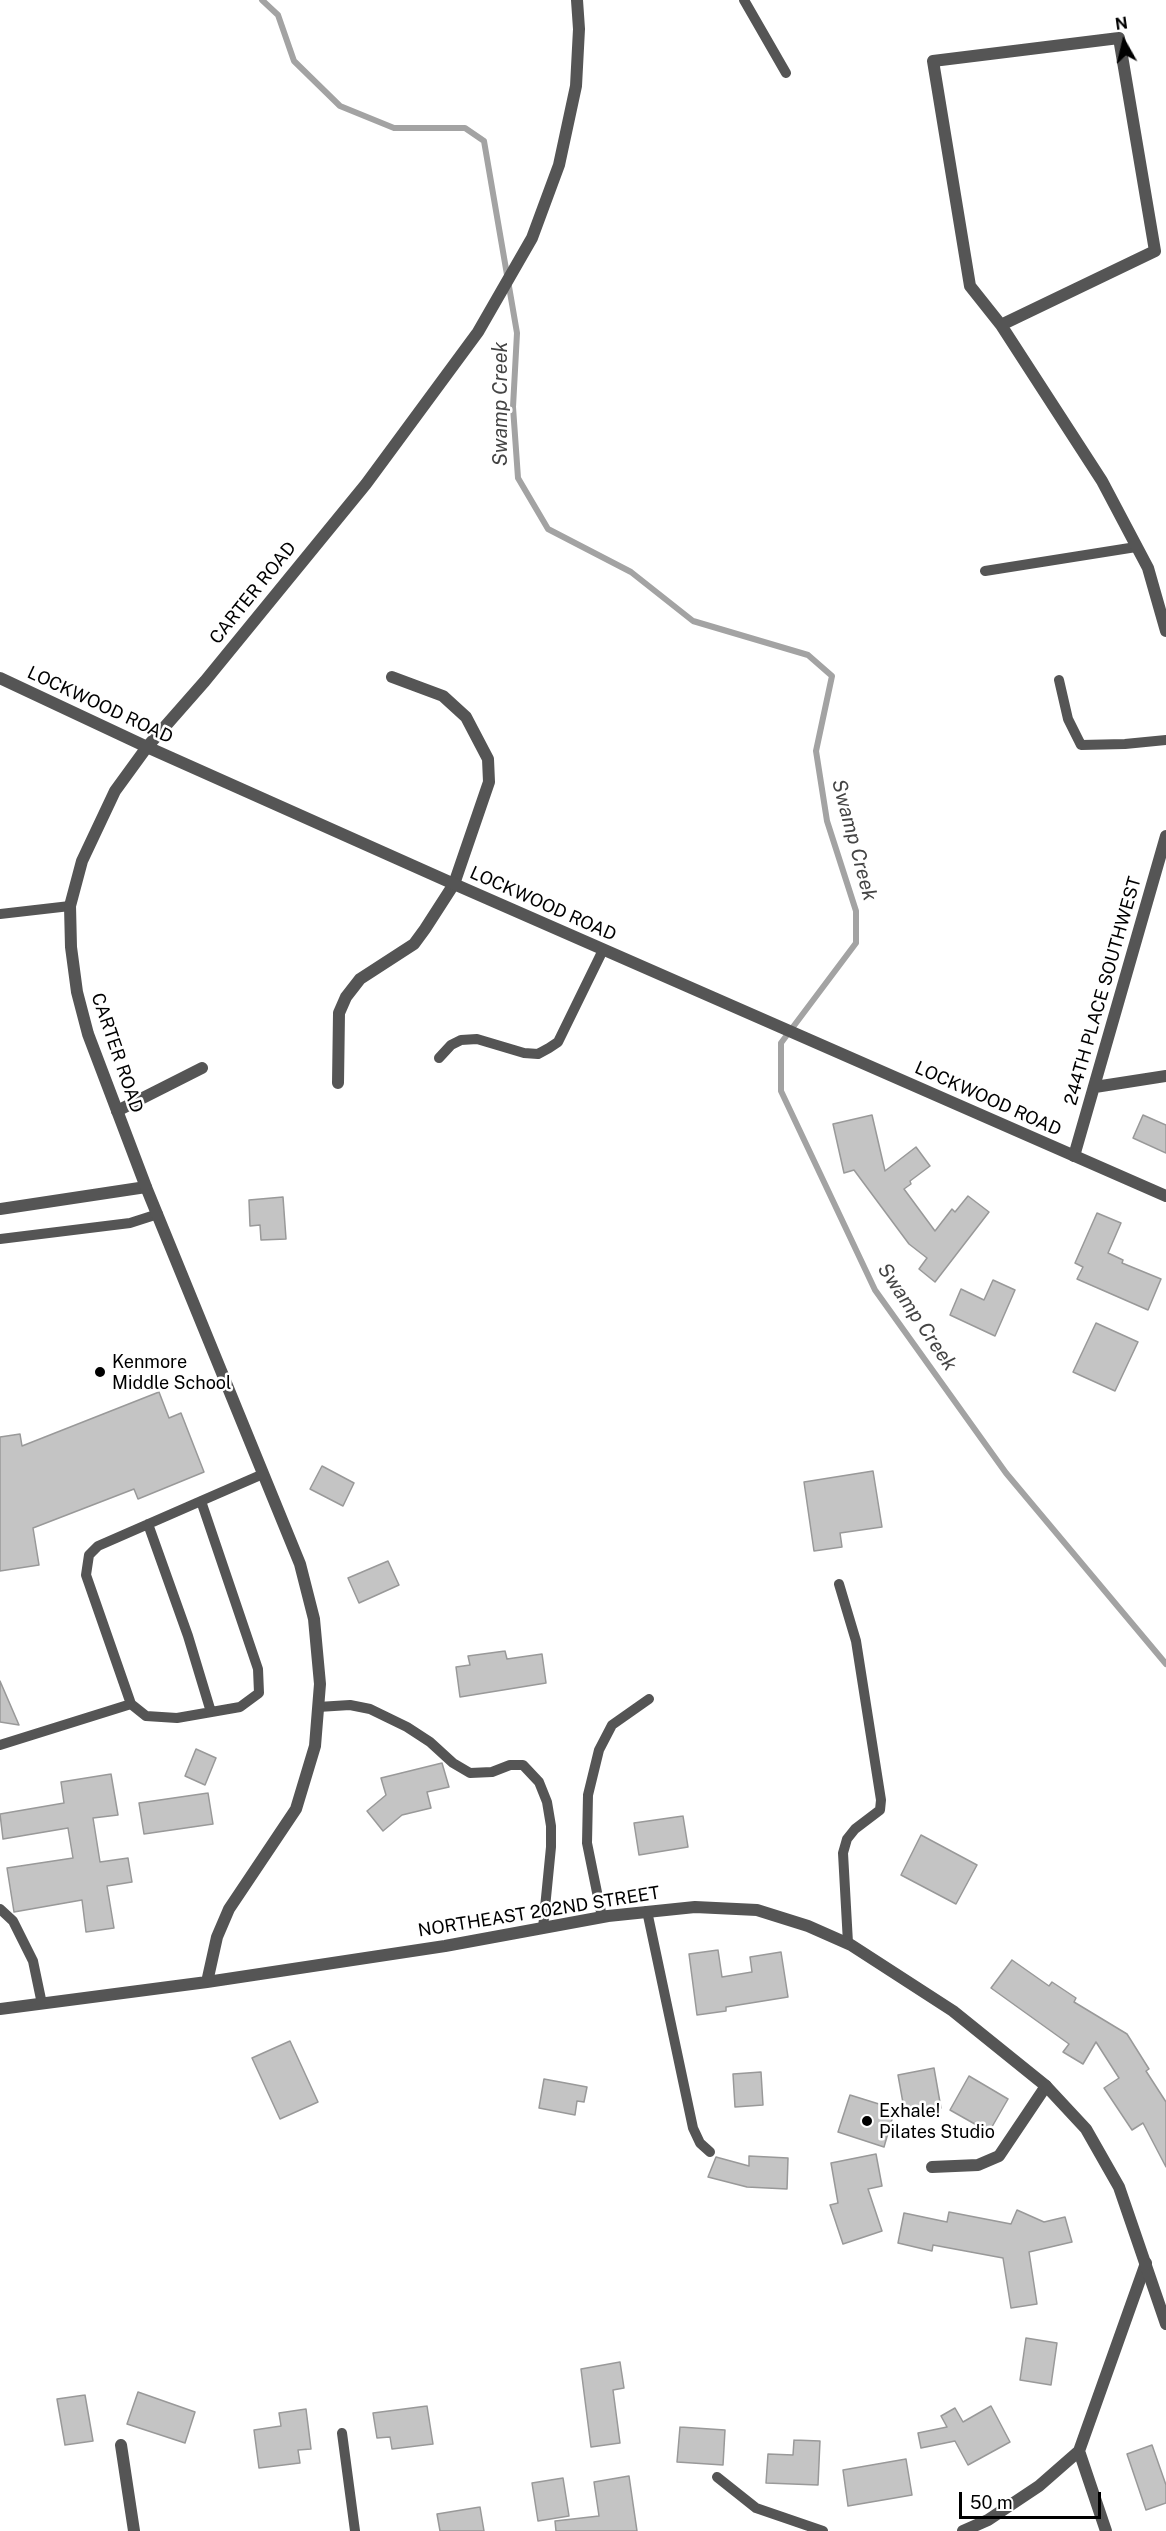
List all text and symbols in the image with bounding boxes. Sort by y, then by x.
north arrow [1094,12,1154,72]
text: N [1114,13,1129,34]
water label: Swamp Creek [489,342,513,466]
street label: CARTER ROAD [205,538,301,648]
street label: LOCKWOOD ROAD [24,662,176,748]
water label: Swamp Creek [826,777,882,903]
street label: LOCKWOOD ROAD [466,862,620,946]
street label: 244TH PLACE SOUTHWEST [1060,874,1146,1108]
street label: CARTER ROAD [86,990,148,1116]
street label: LOCKWOOD ROAD [911,1057,1065,1141]
water label: Swamp Creek [872,1259,962,1375]
place label: Kenmore Middle School [112,1351,231,1394]
marker: Kenmore Middle School [93,1365,107,1379]
street label: NORTHEAST 202ND STREET [417,1882,661,1942]
place label: Exhale! Pilates Studio [879,2100,995,2142]
marker: Exhale! Pilates Studio [860,2114,874,2128]
scale bar [962,2480,1104,2518]
text: 50 m [970,2492,1013,2513]

